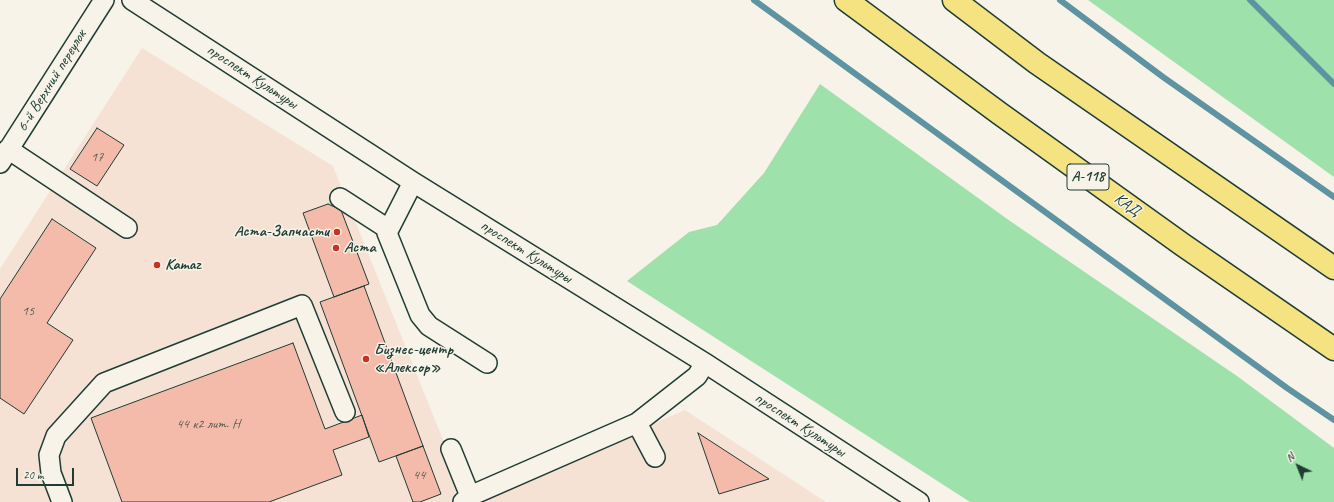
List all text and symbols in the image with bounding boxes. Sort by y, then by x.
street label: 6-й Верхний переулок [13,27,91,135]
street label: проспект Культуры [203,40,301,114]
house number: 17 [91,149,103,165]
road number: А-118 [1067,164,1109,190]
street label: КАД [1110,189,1144,221]
street label: проспект Культуры [477,216,575,288]
place label: Аста-Запчасти [234,222,329,242]
marker: Аста-Запчасти [332,227,342,237]
place label: Аста [344,238,376,258]
marker: Аста [331,243,341,253]
place label: Kamaz [165,255,200,275]
marker: Kamaz [152,260,162,270]
house number: 15 [22,303,34,319]
place label: Бизнес-центр «Алексор» [374,340,453,378]
marker: Бизнес-центр «Алексор» [361,354,371,364]
street label: проспект Культуры [751,388,849,462]
house number: 44 к2 лит. Н [176,416,240,432]
north arrow [1278,446,1318,486]
text: N [1283,450,1297,465]
scale bar [18,460,76,486]
text: 20 m [23,467,43,483]
house number: 44 [413,467,425,483]

